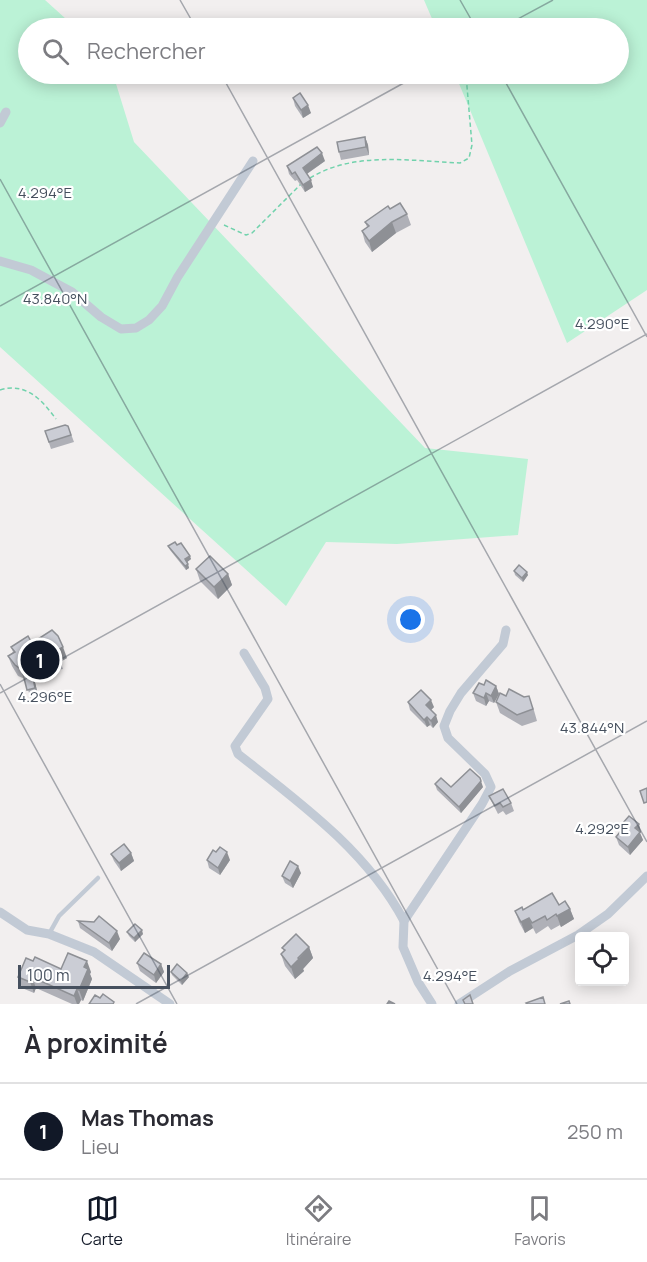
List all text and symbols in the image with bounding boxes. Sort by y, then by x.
search box [18,18,629,84]
icon: search [39,35,72,68]
text: Rechercher [87,36,206,66]
text: 4.294°E [18,182,72,203]
text: 43.840°N [23,288,87,309]
text: 4.290°E [575,313,629,334]
your location [396,605,425,634]
pin: 1 [20,638,60,682]
text: 4.296°E [18,686,72,707]
text: 43.844°N [560,717,624,738]
text: 4.292°E [575,818,629,839]
map controls [575,932,629,986]
button: locate [575,932,629,986]
scale bar [18,962,170,990]
text: 100 m [27,964,70,986]
text: 4.294°E [423,965,477,986]
text: À proximité [24,1025,168,1061]
text: Mas Thomas [81,1103,214,1133]
text: 1 [39,1118,48,1145]
text: 250 m [567,1118,623,1145]
text: Lieu [81,1133,119,1160]
tab: Carte [81,1192,123,1250]
tab: Itinéraire [286,1192,351,1250]
tab: Favoris [514,1192,566,1250]

